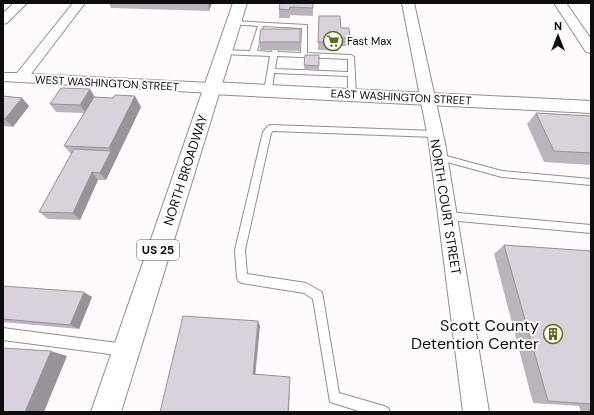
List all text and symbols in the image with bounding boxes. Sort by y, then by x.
north arrow [538,16,578,56]
text: N [554,19,562,33]
supermarket icon: Fast Max [322,30,344,52]
place label: Fast Max [347,34,392,48]
street label: WEST WASHINGTON STREET [35,72,179,94]
street label: EAST WASHINGTON STREET [330,86,472,108]
street label: NORTH BROADWAY [160,112,212,228]
street label: NORTH COURT STREET [426,138,465,276]
road number: US 25 [137,240,179,260]
place label: Scott County Detention Center [411,315,539,354]
building icon: Scott County Detention Center [542,323,564,345]

